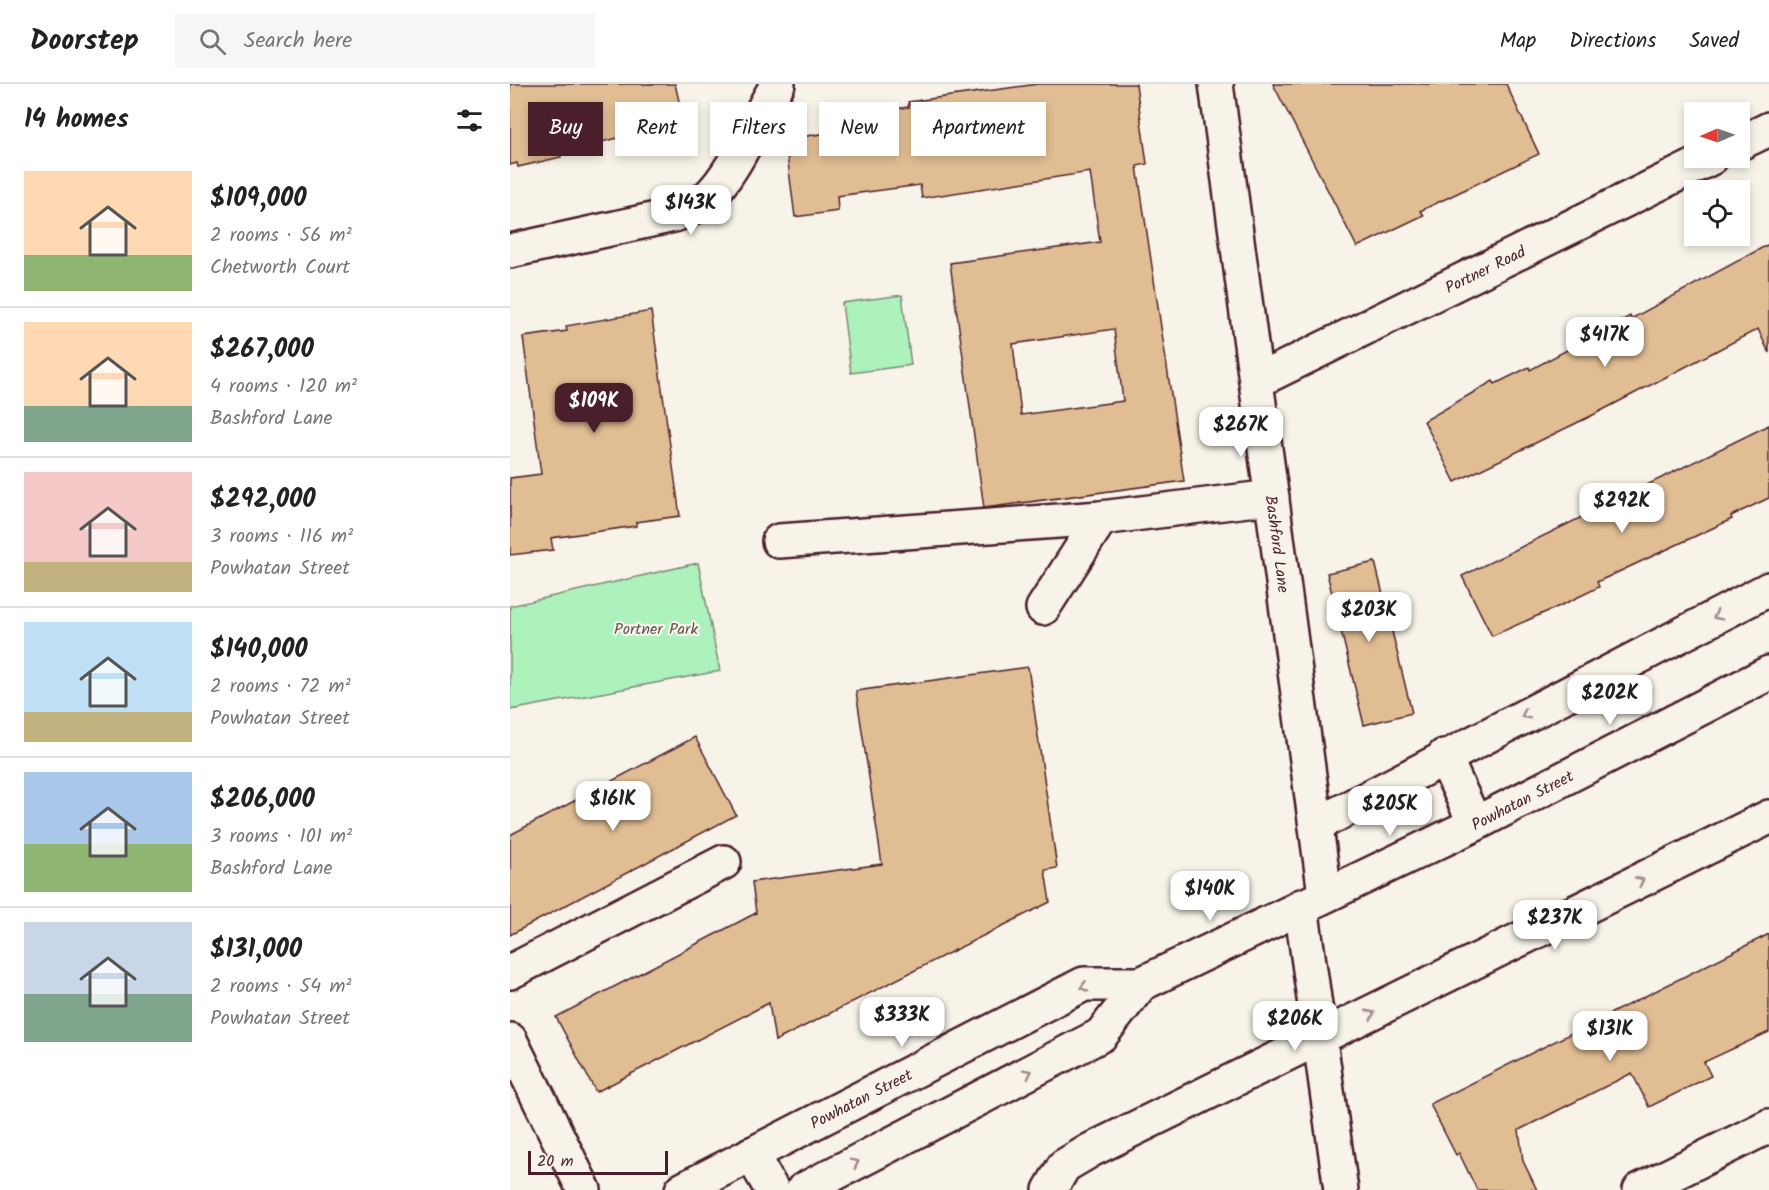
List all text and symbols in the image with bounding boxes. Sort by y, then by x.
search box [175,14,595,68]
text: Doorstep [30,19,139,64]
text: Search here [244,24,352,59]
icon: search [196,25,229,58]
text: Map [1500,25,1536,58]
text: Directions [1569,25,1656,58]
text: Saved [1689,25,1739,58]
text: 14 homes [24,99,129,141]
chip: Buy [528,102,603,156]
chip: Rent [615,102,698,156]
chip: Filters [710,102,807,156]
chip: New [819,102,899,156]
chip: Apartment [911,102,1046,156]
north arrow [1684,102,1750,168]
map controls [1684,102,1750,246]
icon: filters [453,104,486,137]
text: $109,000 [210,178,307,220]
button: locate [1684,180,1750,246]
pin: $143K [649,185,733,236]
text: $143K [665,188,717,220]
icon: home [72,195,144,267]
text: 2 rooms · 56 m² [210,220,352,252]
street label: Portner Road [1441,240,1531,301]
text: Chetworth Court [210,252,350,284]
pin: $417K [1563,317,1647,368]
text: $417K [1580,320,1630,352]
text: $267,000 [210,329,314,371]
icon: home [72,346,144,418]
text: 4 rooms · 120 m² [210,371,357,403]
pin: $109K [552,383,636,434]
text: $109K [569,386,619,418]
text: Bashford Lane [210,403,333,435]
pin: $267K [1199,407,1283,458]
text: $267K [1213,410,1269,442]
text: $292,000 [210,479,316,521]
pin: $292K [1580,483,1664,534]
text: $292K [1593,486,1651,518]
street label: Bashford Lane [1257,494,1295,594]
icon: home [72,496,144,568]
text: 3 rooms · 116 m² [210,521,353,553]
text: Powhatan Street [210,553,350,585]
pin: $203K [1327,592,1411,643]
text: $203K [1341,595,1397,627]
one-way arrow [1713,609,1723,620]
park label: Portner Park [614,617,698,642]
text: $140,000 [210,629,308,671]
icon: home [72,646,144,718]
text: 2 rooms · 72 m² [210,671,351,703]
pin: $202K [1568,675,1652,726]
text: $202K [1581,678,1639,710]
text: Powhatan Street [210,703,350,735]
one-way arrow [1520,707,1531,719]
street label: Powhatan Street [1467,764,1579,838]
text: $206,000 [210,779,315,821]
pin: $161K [571,781,655,832]
text: $161K [590,784,636,816]
pin: $205K [1348,786,1432,837]
text: $205K [1362,789,1418,821]
icon: home [72,796,144,868]
text: 3 rooms · 101 m² [210,821,352,853]
text: Bashford Lane [210,853,333,885]
pin: $140K [1168,871,1252,922]
text: $140K [1184,874,1236,906]
one-way arrow [1634,876,1645,888]
pin: $237K [1513,900,1597,951]
text: $237K [1527,903,1583,935]
text: $131,000 [210,929,302,971]
icon: home [72,946,144,1018]
text: 2 rooms · 54 m² [210,971,351,1003]
one-way arrow [1079,979,1089,992]
pin: $333K [860,997,944,1048]
text: $333K [874,1000,930,1032]
pin: $206K [1253,1001,1337,1052]
text: Powhatan Street [210,1003,350,1035]
text: $206K [1267,1004,1323,1036]
one-way arrow [1365,1010,1376,1021]
pin: $131K [1568,1011,1652,1062]
text: $131K [1587,1014,1633,1046]
street label: Powhatan Street [806,1063,918,1136]
one-way arrow [1021,1069,1032,1080]
scale bar [528,1148,668,1176]
text: 20 m [537,1149,573,1174]
one-way arrow [848,1159,859,1170]

